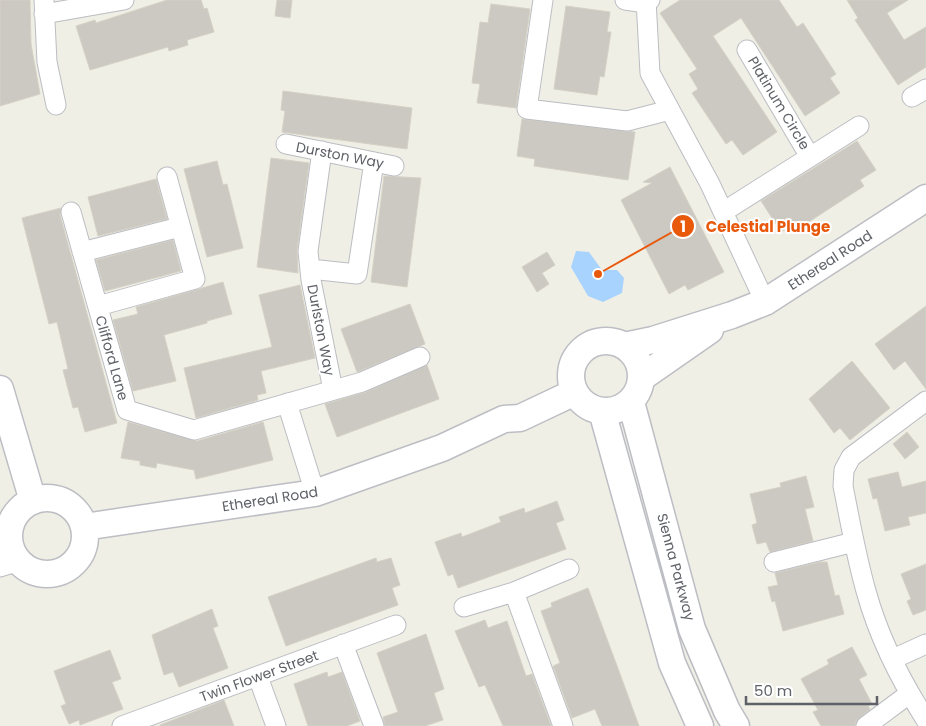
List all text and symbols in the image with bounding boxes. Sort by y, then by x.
street label: Platinum Circle [743,53,815,154]
street label: Durston Way [294,137,386,173]
callout: Celestial Plunge [670,211,840,241]
text: 1 [680,216,686,237]
text: Celestial Plunge [706,216,830,237]
street label: Ethereal Road [784,225,876,295]
street label: Durlston Way [302,283,340,377]
street label: Clifford Lane [90,313,134,403]
street label: Ethereal Road [221,482,319,516]
street label: Sienna Parkway [652,511,700,623]
street label: Twin Flower Street [197,645,321,707]
scale bar [746,674,877,706]
text: 50 m [754,680,792,701]

